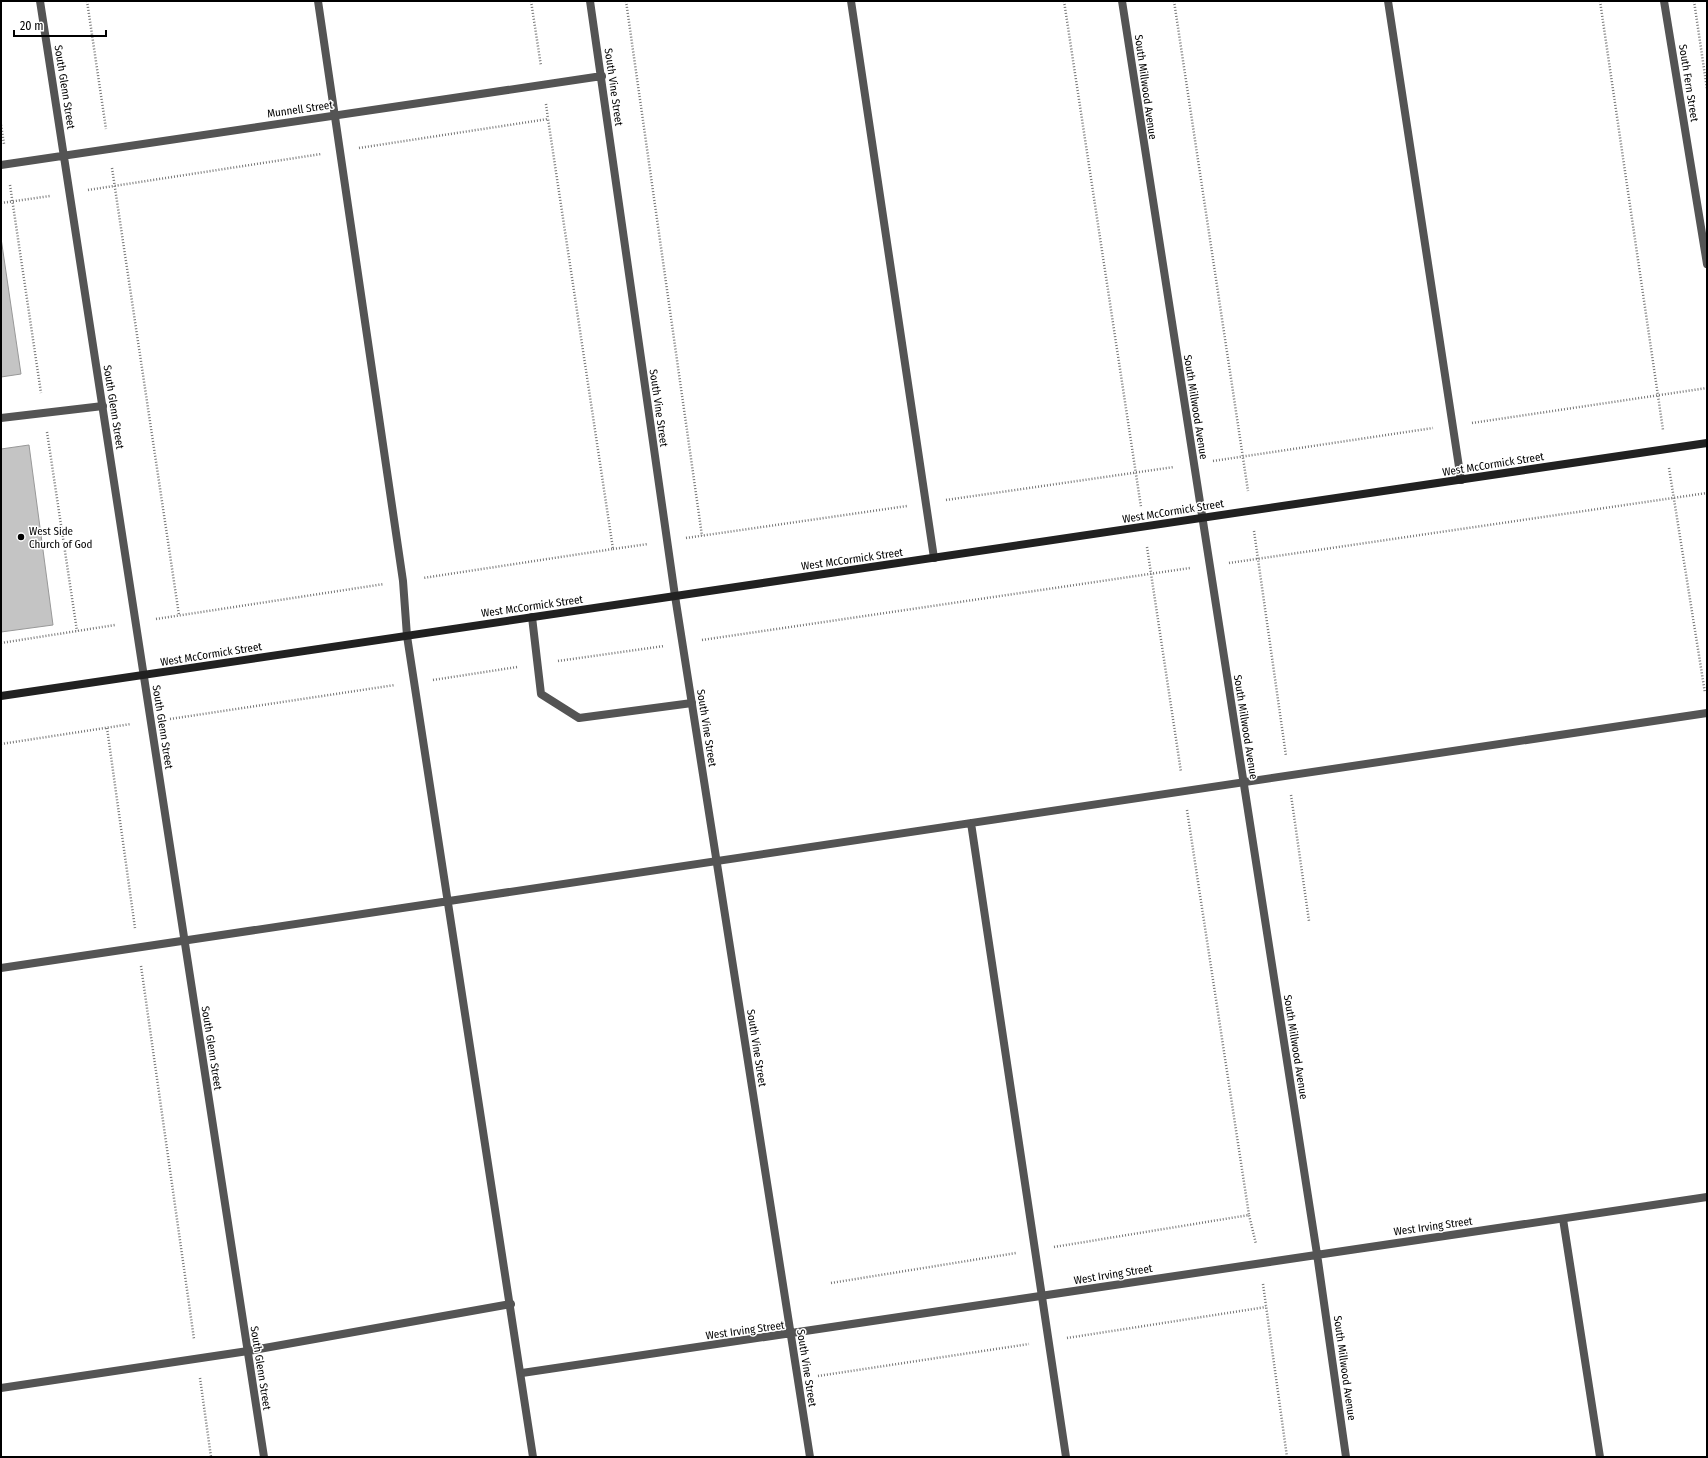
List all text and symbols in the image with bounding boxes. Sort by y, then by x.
scale bar [14,12,106,38]
text: 20 m [20,19,44,33]
street label: South Millwood Avenue [1132,34,1159,140]
street label: South Fern Street [1676,43,1701,123]
street label: South Glenn Street [51,44,78,130]
street label: South Vine Street [602,47,625,127]
street label: Munnell Street [266,98,334,121]
street label: South Millwood Avenue [1181,354,1210,460]
street label: South Glenn Street [100,364,127,450]
street label: South Vine Street [647,368,670,448]
street label: West McCormick Street [1441,450,1545,479]
street label: West McCormick Street [1121,497,1225,526]
place label: West Side Church of God [29,525,92,551]
marker: West Side Church of God [16,532,26,542]
street label: West McCormick Street [800,546,904,573]
street label: West McCormick Street [480,593,584,620]
street label: West McCormick Street [159,640,263,669]
street label: South Millwood Avenue [1231,674,1260,780]
street label: South Glenn Street [149,684,176,770]
street label: South Vine Street [694,688,719,768]
street label: South Millwood Avenue [1281,994,1310,1100]
street label: South Glenn Street [198,1005,225,1091]
street label: South Vine Street [744,1008,769,1088]
street label: West Irving Street [1393,1214,1474,1238]
street label: West Irving Street [1073,1262,1154,1287]
street label: South Millwood Avenue [1331,1315,1358,1421]
street label: West Irving Street [705,1318,786,1342]
street label: South Glenn Street [247,1325,274,1411]
street label: South Vine Street [794,1328,819,1408]

